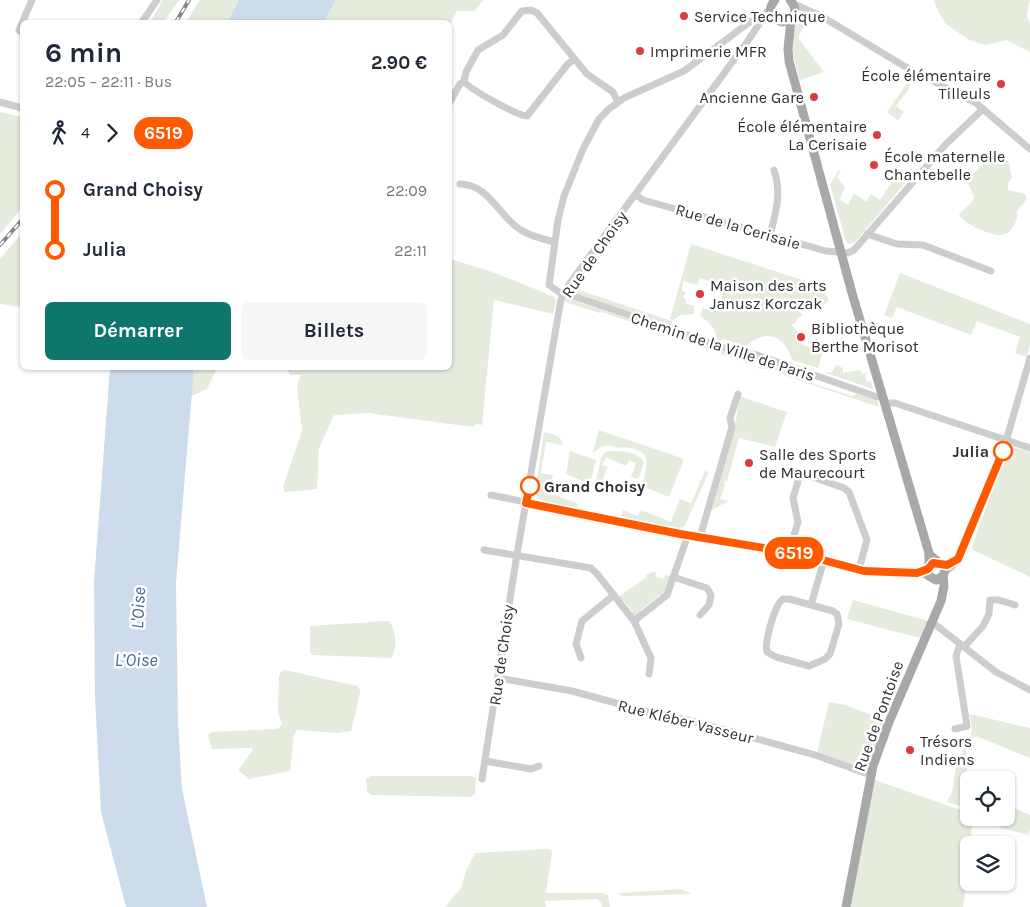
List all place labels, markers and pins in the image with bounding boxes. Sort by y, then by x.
place label: Service Technique [694,7,825,26]
marker: Service Technique [678,10,690,22]
place label: Imprimerie MFR [650,42,767,61]
marker: Imprimerie MFR [634,45,646,57]
place label: École élémentaire Tilleuls [861,66,991,103]
marker: École élémentaire Tilleuls [995,78,1007,90]
place label: Ancienne Gare [699,88,804,107]
marker: Ancienne Gare [808,91,820,103]
place label: École élémentaire La Cerisaie [737,117,867,154]
marker: École élémentaire La Cerisaie [871,129,883,141]
place label: École maternelle Chantebelle [884,147,1005,184]
marker: École maternelle Chantebelle [868,159,880,171]
place label: Maison des arts Janusz Korczak [710,276,827,313]
marker: Maison des arts Janusz Korczak [694,288,706,300]
place label: Bibliothèque Berthe Morisot [811,319,919,356]
marker: Bibliothèque Berthe Morisot [795,331,807,343]
marker: Julia [993,441,1013,461]
place label: Julia [952,442,989,461]
place label: Salle des Sports de Maurecourt [759,445,876,482]
marker: Salle des Sports de Maurecourt [743,457,755,469]
marker: Grand Choisy [520,476,540,496]
place label: Grand Choisy [544,477,645,496]
place label: Trésors Indiens [920,732,975,769]
marker: Trésors Indiens [904,744,916,756]

